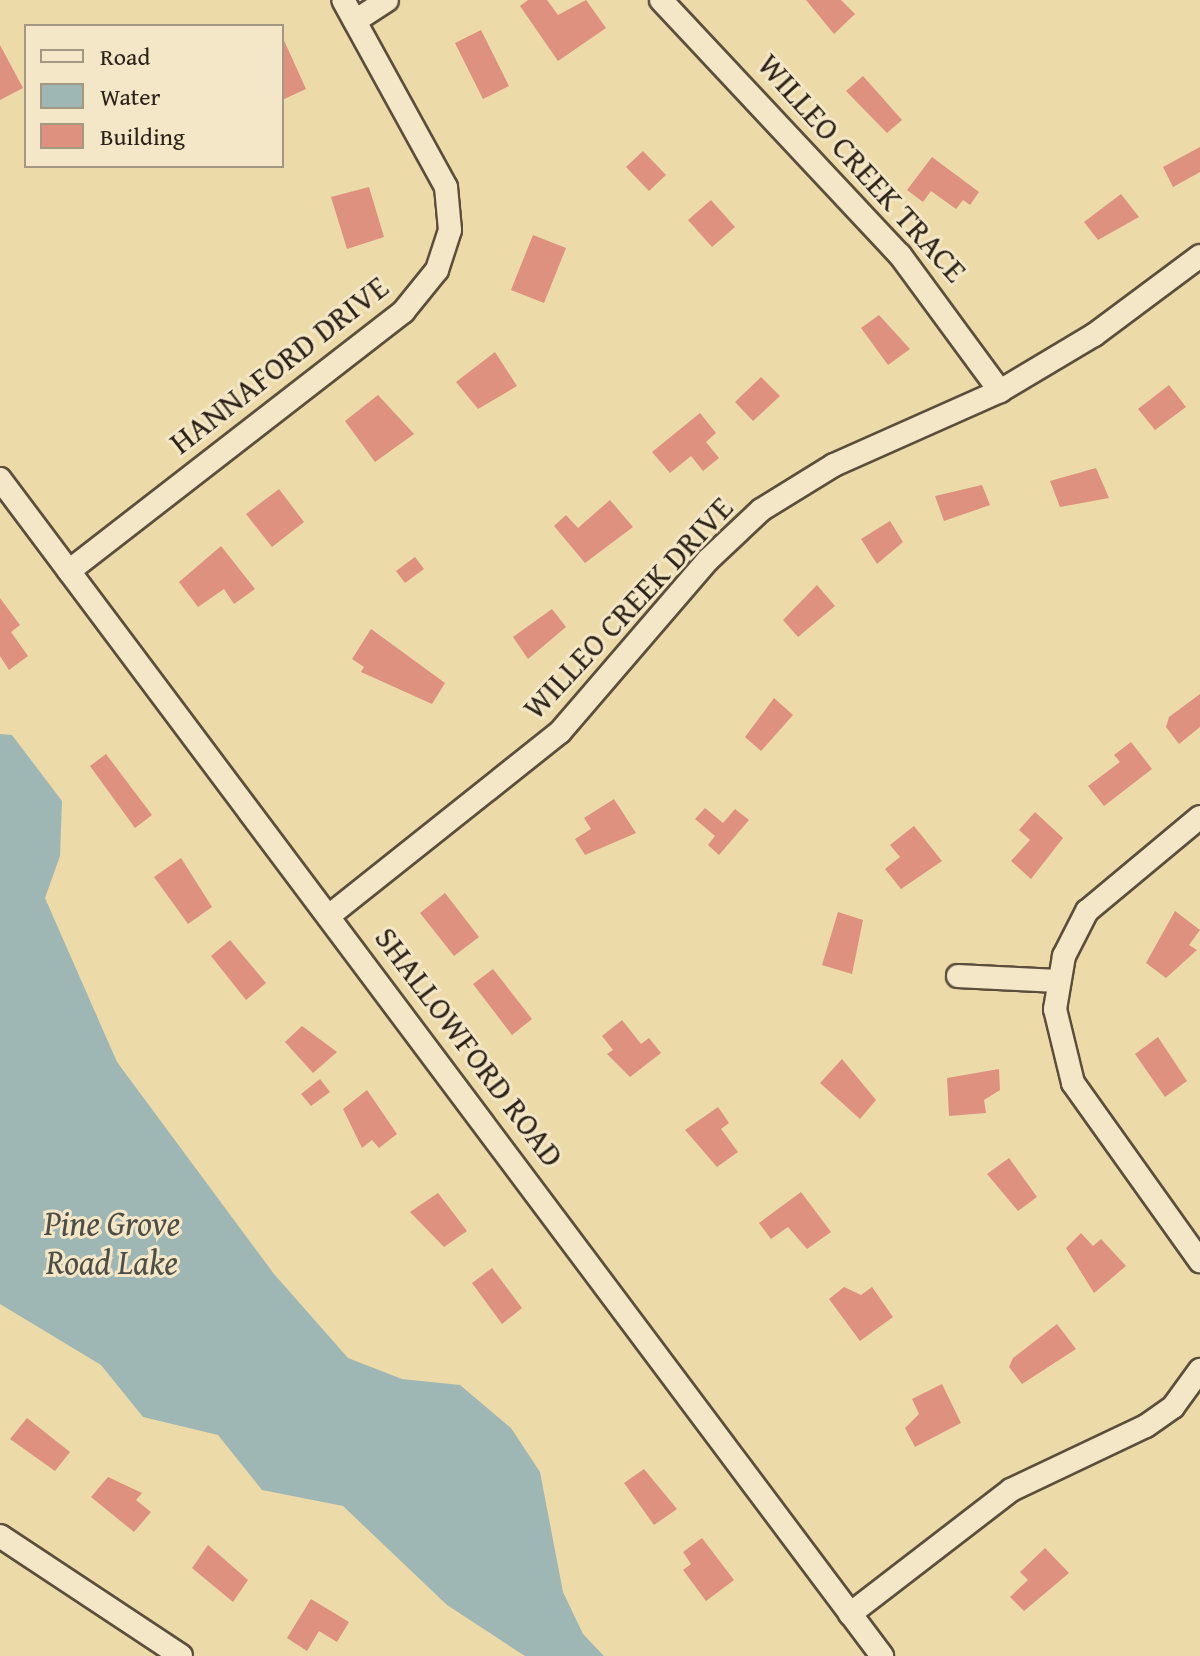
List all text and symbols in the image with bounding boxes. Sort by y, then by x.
legend [24,24,284,168]
text: Road [100,39,150,74]
street label: WILLEO CREEK TRACE [749,46,975,290]
text: Water [100,79,160,114]
text: Building [100,119,185,154]
street label: HANNAFORD DRIVE [162,268,396,462]
street label: WILLEO CREEK DRIVE [515,489,741,727]
street label: SHALLOWFORD ROAD [366,920,572,1174]
water label: Pine Grove Road Lake [44,1202,180,1282]

